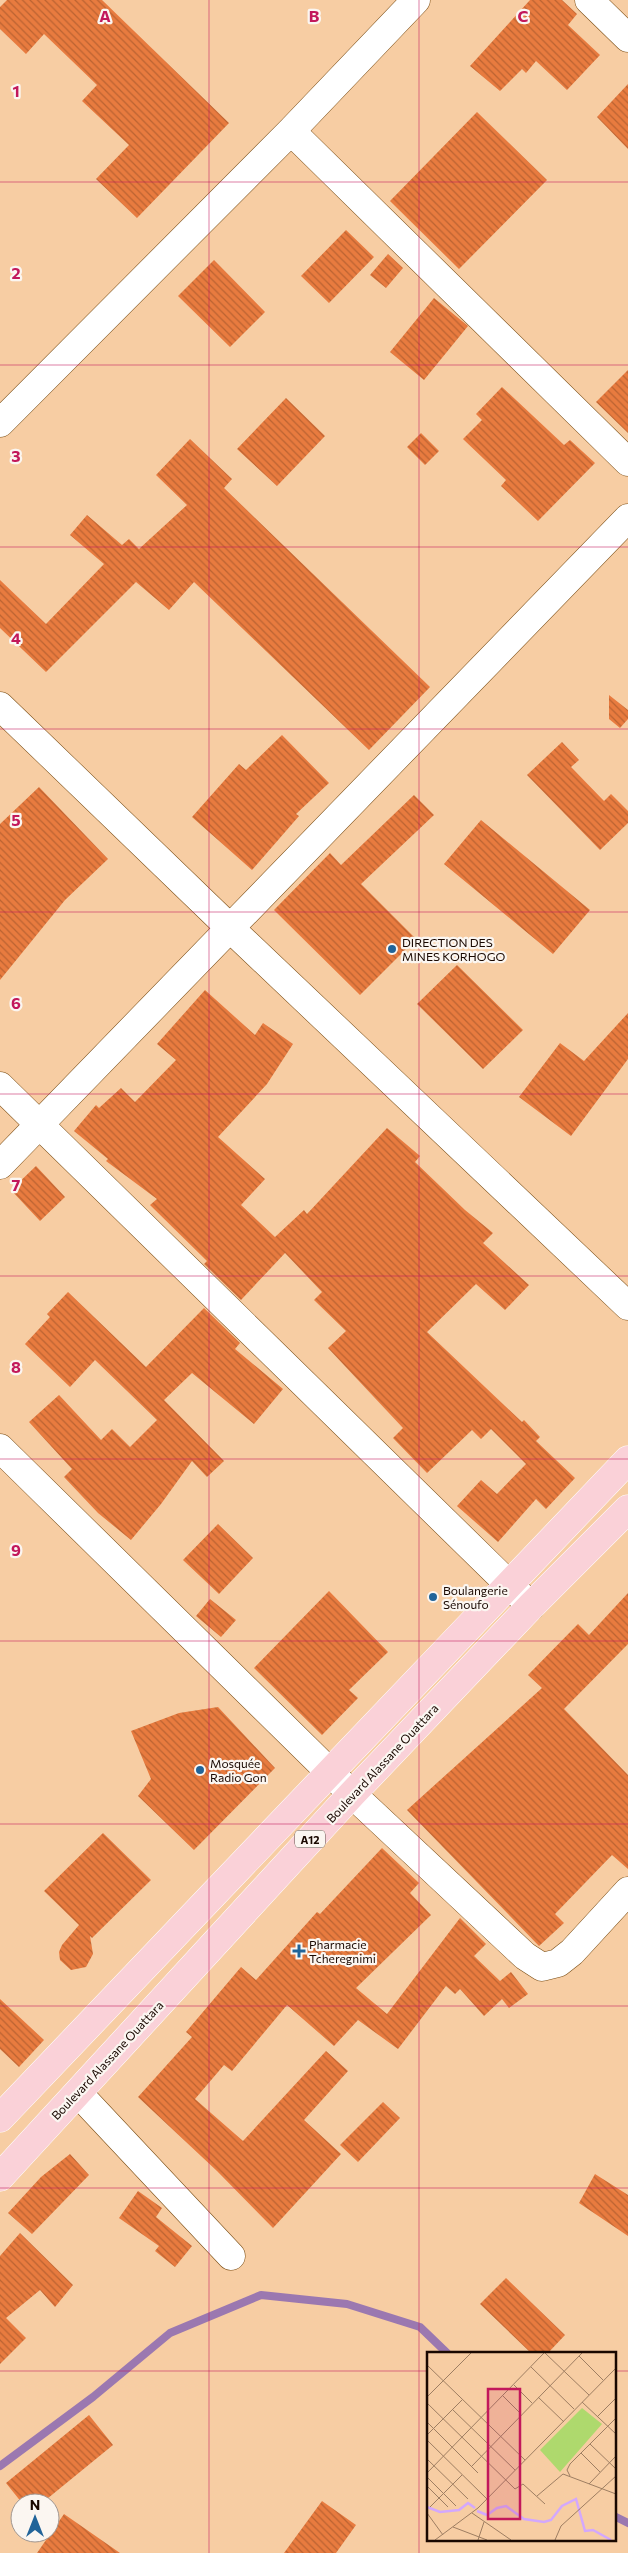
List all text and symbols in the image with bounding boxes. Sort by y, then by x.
text: A [99,6,111,25]
text: B [309,6,320,25]
text: C [518,6,529,25]
text: 1 [12,81,20,100]
text: 2 [11,263,21,282]
text: 3 [11,446,21,465]
text: 4 [11,628,21,647]
text: 5 [11,810,21,829]
place label: DIRECTION DES MINES KORHOGO [402,935,505,963]
marker: DIRECTION DES MINES KORHOGO [386,943,398,955]
text: 6 [11,993,21,1012]
text: 7 [12,1175,21,1194]
text: 8 [11,1357,21,1376]
text: 9 [11,1540,21,1559]
place label: Boulangerie Sénoufo [443,1583,508,1611]
marker: Boulangerie Sénoufo [427,1591,439,1603]
street label: Boulevard Alassane Ouattara [323,1701,441,1825]
place label: Mosquée Radio Gon [210,1756,267,1784]
marker: Mosquée Radio Gon [194,1764,206,1776]
road number: A12 [295,1830,325,1848]
place label: Pharmacie Tcheregnimi [309,1937,376,1965]
marker: Pharmacie Tcheregnimi [293,1945,305,1957]
street label: Boulevard Alassane Ouattara [48,1998,166,2122]
inset map [427,2352,616,2540]
north arrow [10,2493,60,2543]
text: N [30,2496,40,2513]

